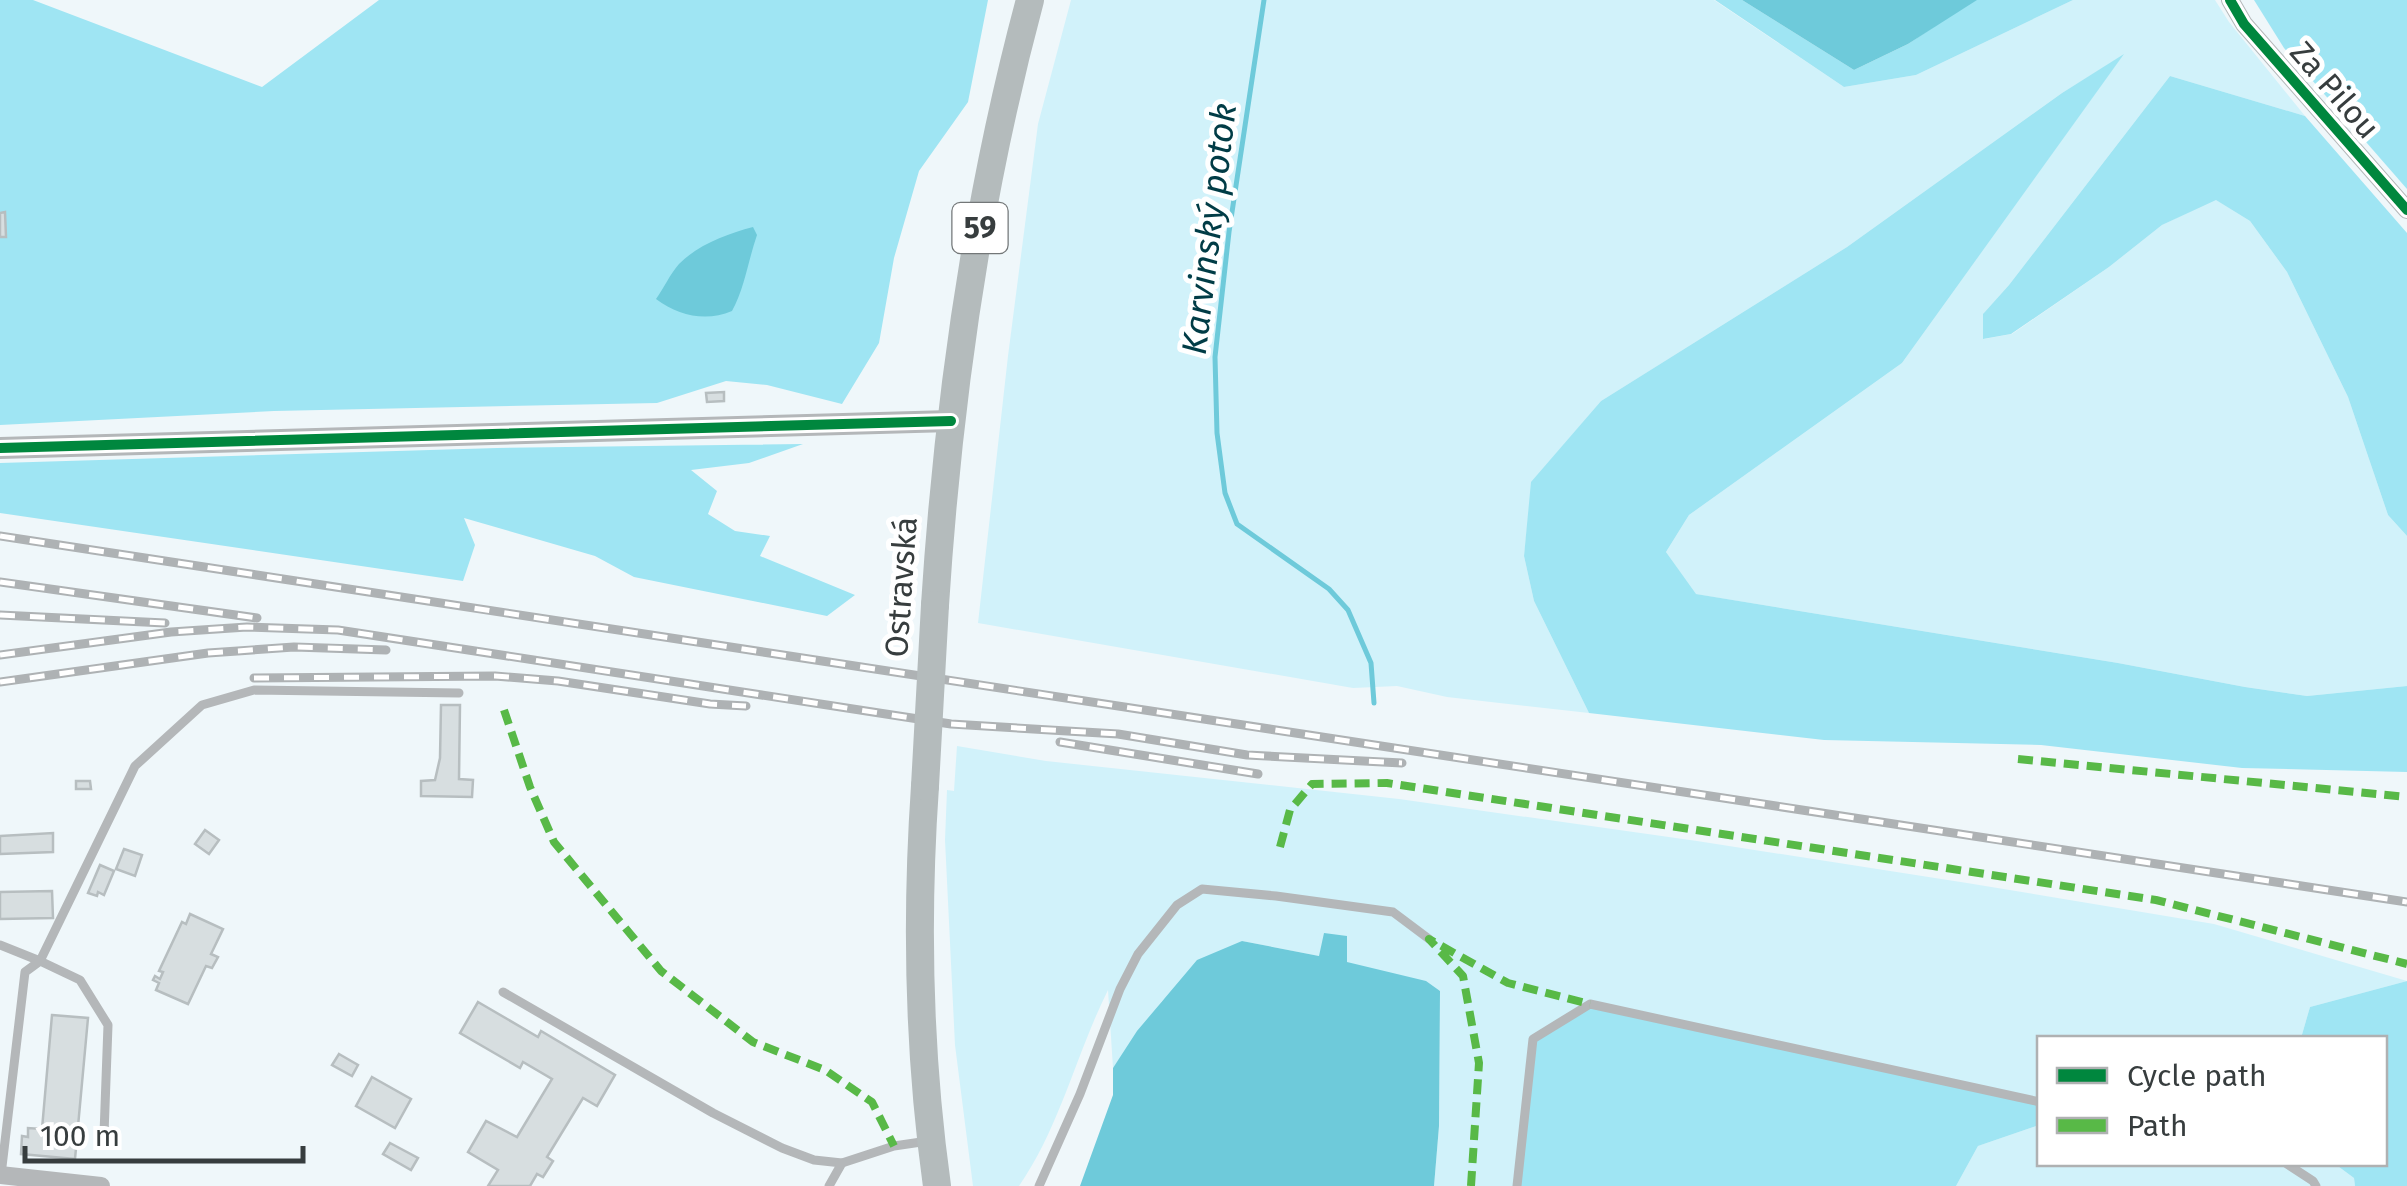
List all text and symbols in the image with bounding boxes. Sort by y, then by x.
street label: Za Pilou [2283,34,2387,146]
water label: Karvinský potok [1173,101,1245,357]
road number: 59 [952,203,1008,253]
street label: Ostravská [877,516,925,658]
legend [2037,1036,2387,1166]
text: Cycle path [2127,1058,2266,1094]
scale bar [25,1101,302,1163]
text: Path [2127,1108,2188,1144]
text: 100 m [40,1118,120,1154]

